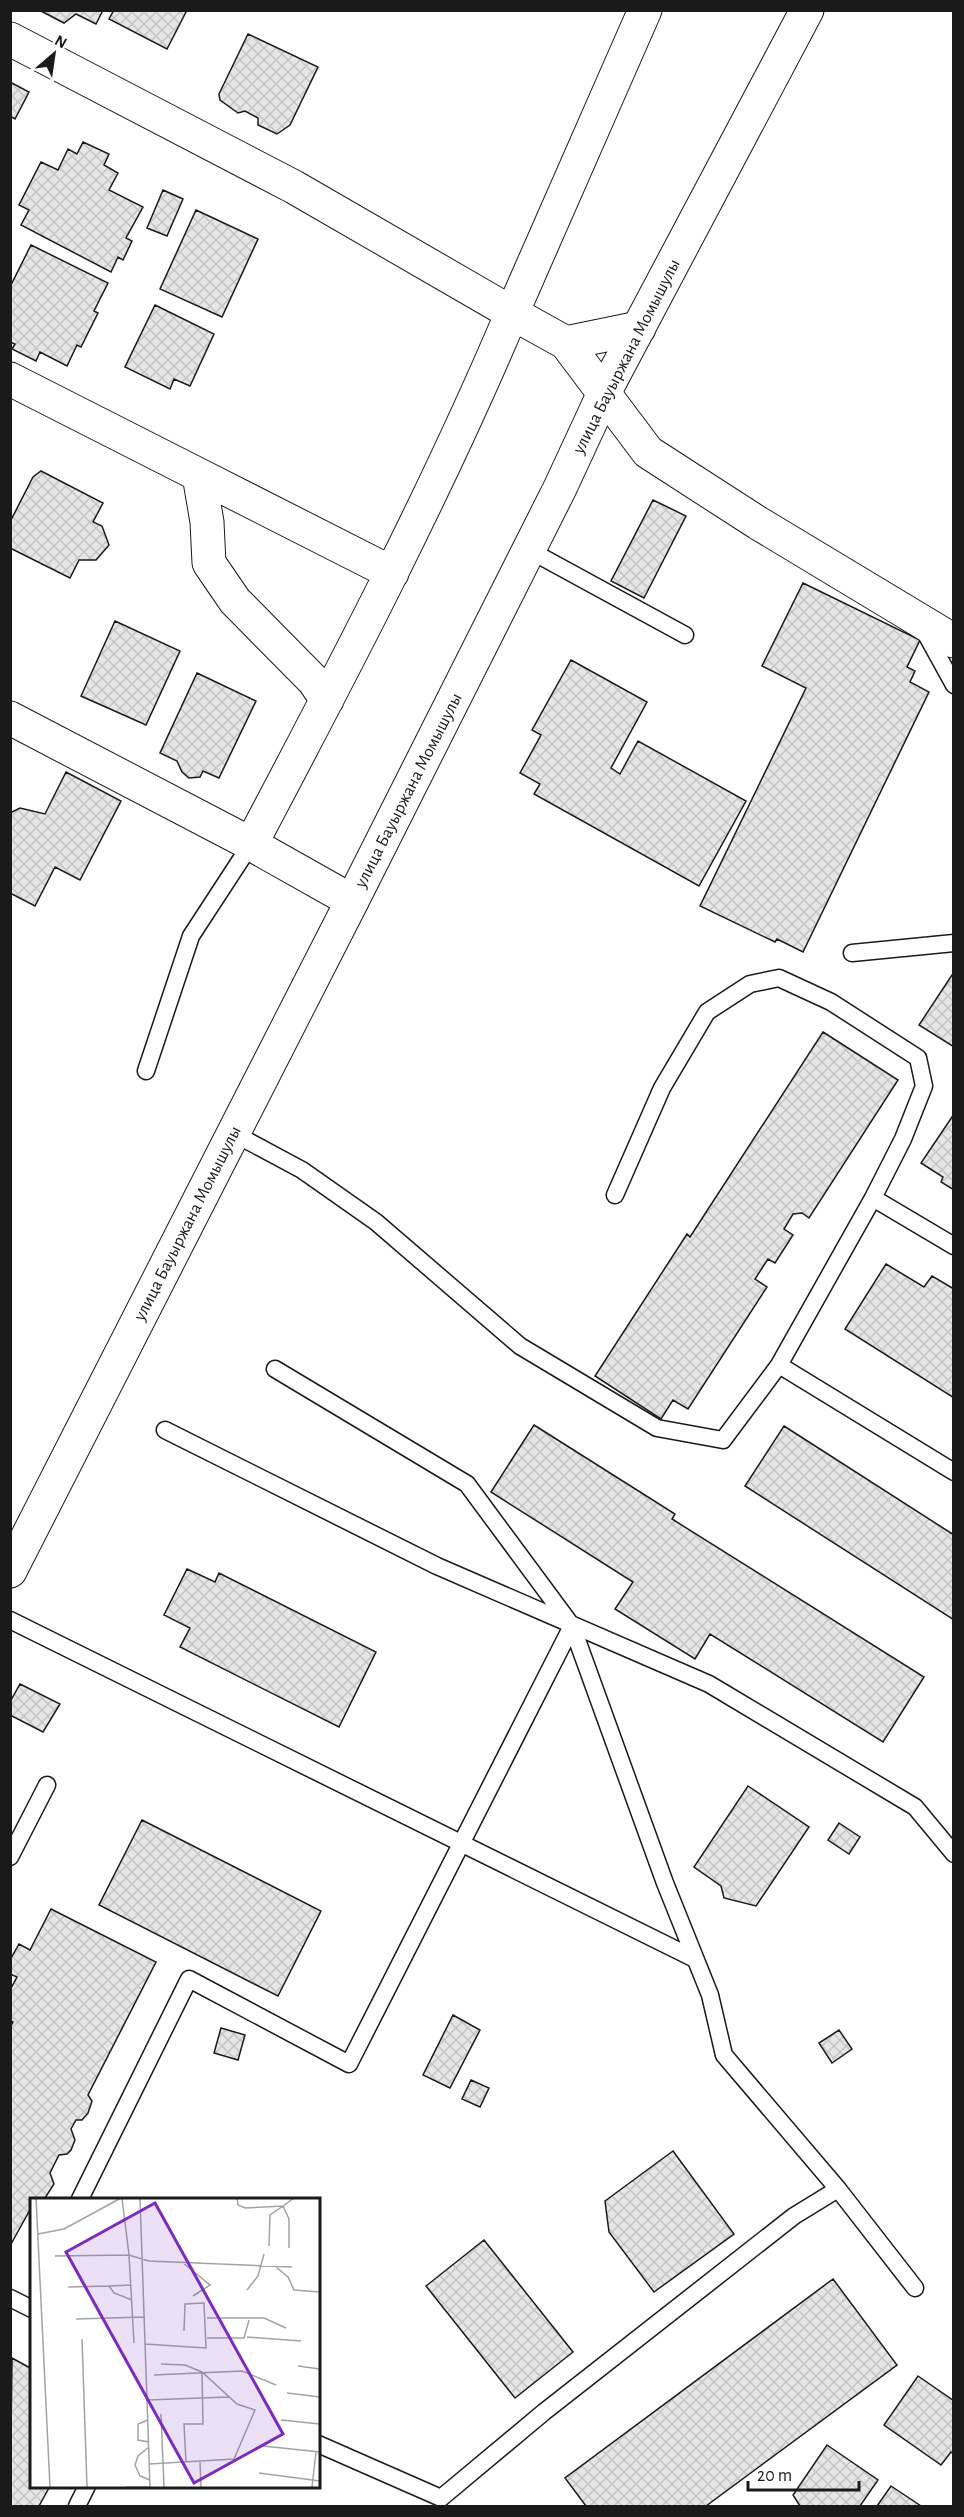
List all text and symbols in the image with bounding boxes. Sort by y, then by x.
north arrow [24,24,84,84]
text: N [52,32,70,51]
street label: улица Бауыржана Момышулы [569,256,684,458]
street label: улица Бауыржана Момышулы [351,690,466,892]
street label: улица Бауыржана Момышулы [130,1123,245,1325]
inset map [30,2198,320,2487]
scale bar [748,2454,859,2492]
text: 20 m [757,2467,792,2485]

